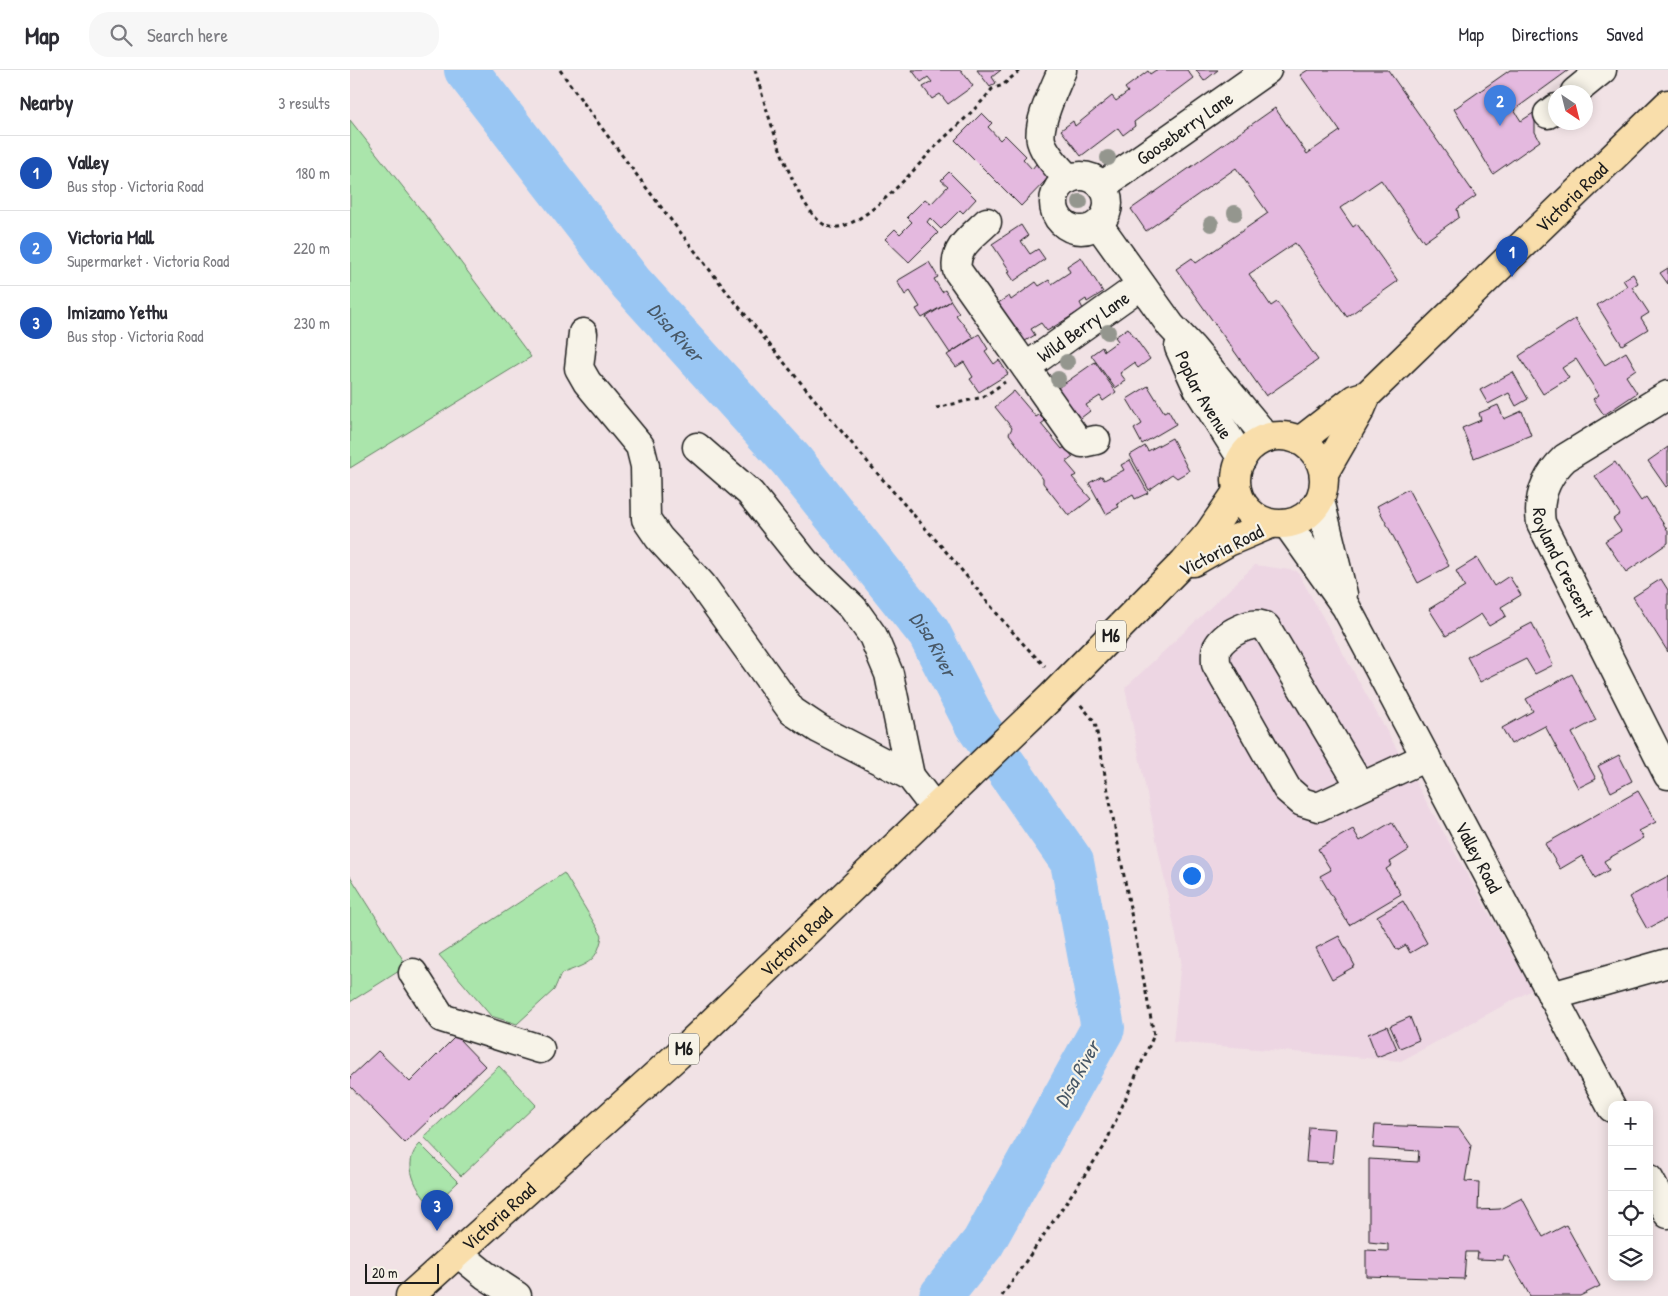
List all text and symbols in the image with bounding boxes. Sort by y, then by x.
search box [89,12,439,57]
text: Map [25,19,59,51]
icon: search [107,21,135,49]
text: Search here [147,22,228,48]
text: Map [1459,22,1484,47]
text: Directions [1512,22,1578,47]
text: Saved [1606,22,1643,47]
street label: Gooseberry Lane [1131,85,1238,171]
pin: 2 [1484,85,1516,126]
north arrow [1548,85,1593,130]
text: Nearby [20,88,73,117]
text: 3 results [278,92,330,114]
text: Valley [67,149,109,175]
street label: Victoria Road [1530,156,1614,238]
text: 1 [33,162,39,184]
text: 180 m [296,162,330,184]
text: Bus stop · Victoria Road [67,175,204,197]
text: Victoria Mall [67,224,154,250]
pin: 1 [1496,236,1528,277]
text: 2 [32,237,40,259]
text: 220 m [293,237,330,259]
text: Supermarket · Victoria Road [67,250,229,272]
street label: Wild Berry Lane [1032,284,1135,368]
water label: Disa River [642,297,712,369]
text: Imizamo Yethu [67,299,167,325]
text: 3 [32,312,40,334]
text: 230 m [294,312,330,334]
text: Bus stop · Victoria Road [67,325,204,347]
street label: Poplar Avenue [1169,346,1239,444]
street label: Royland Crescent [1527,508,1600,623]
street label: Victoria Road [1175,517,1268,582]
water label: Disa River [904,605,964,683]
road number: M6 [1096,620,1126,652]
street label: Valley Road [1449,817,1509,898]
your location [1179,863,1205,889]
street label: Victoria Road [754,900,838,983]
road number: M6 [669,1034,699,1064]
water label: Disa River [1047,1034,1107,1112]
map controls [1608,1101,1653,1281]
button: + [1608,1101,1653,1146]
button: − [1608,1146,1653,1191]
street label: Victoria Road [456,1176,541,1257]
pin: 3 [421,1190,453,1231]
button: locate [1608,1191,1653,1236]
button: layers [1608,1236,1653,1281]
scale bar [365,1261,439,1284]
text: 20 m [372,1263,398,1282]

